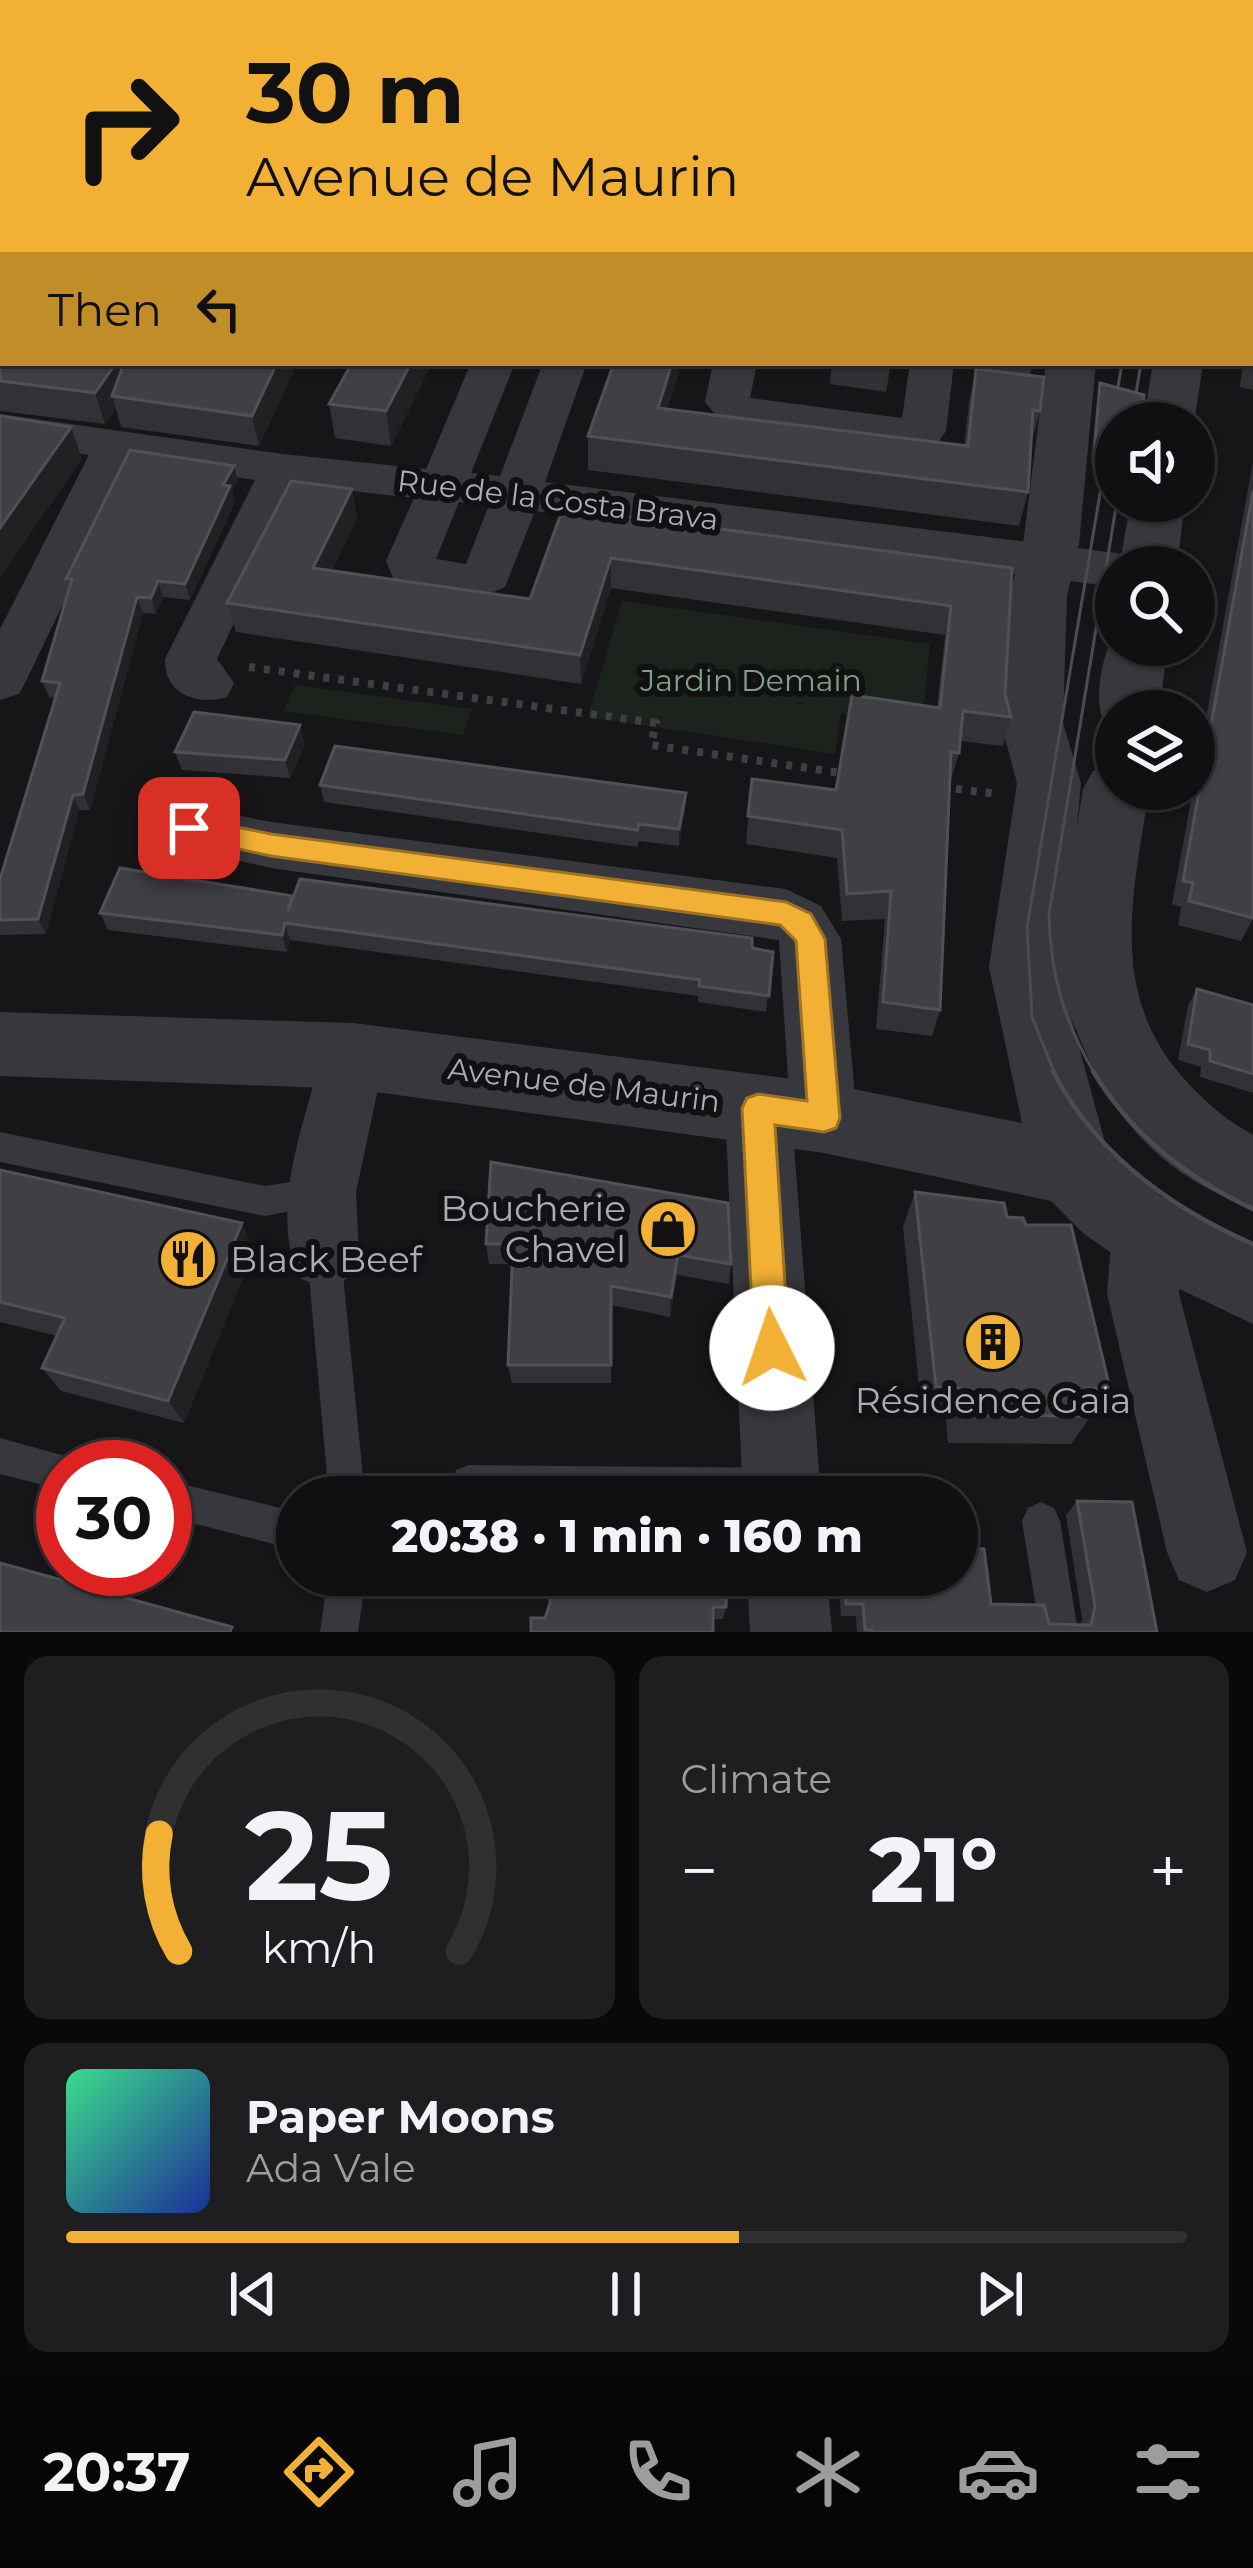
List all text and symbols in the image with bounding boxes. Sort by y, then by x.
text: 30 m [246,42,465,144]
icon: right [48,48,204,204]
text: Avenue de Maurin [246,144,739,210]
icon: left [186,276,252,342]
text: Then [48,282,162,337]
map controls [1095,402,1215,810]
button: sound [1095,402,1215,522]
street label: Rue de la Costa Brava [395,462,721,538]
button: search [1095,546,1215,666]
park label: Jardin Demain [639,662,862,699]
button: layers [1095,690,1215,810]
pin [138,777,240,879]
icon: arrive [156,795,222,861]
street label: Avenue de Maurin [446,1050,722,1120]
place label: Boucherie Chavel [440,1186,626,1271]
shop icon: Boucherie Chavel [637,1198,699,1260]
restaurant icon: Black Beef [157,1228,219,1290]
place label: Black Beef [230,1237,424,1281]
position arrow [709,1285,835,1411]
building icon: Résidence Gaia [962,1311,1024,1373]
place label: Résidence Gaia [855,1378,1131,1422]
speed limit sign: 30 [36,1440,192,1596]
text: 20:38 · 1 min · 160 m [391,1508,863,1563]
text: Climate [681,1755,832,1803]
text: 25 [245,1779,393,1931]
text: 21° [870,1815,998,1925]
text: − [681,1830,718,1911]
text: + [1149,1830,1187,1911]
text: km/h [262,1920,376,1973]
text: Paper Moons [246,2089,555,2144]
text: Ada Vale [246,2144,416,2192]
icon: previous [220,2261,286,2327]
icon: pause [593,2261,659,2327]
icon: next [967,2261,1033,2327]
icon: directions [277,2430,361,2514]
icon: music [446,2430,530,2514]
icon: phone [616,2430,700,2514]
icon: climate [786,2430,870,2514]
icon: car [956,2430,1040,2514]
icon: filters [1126,2430,1210,2514]
text: 20:37 [43,2439,191,2505]

